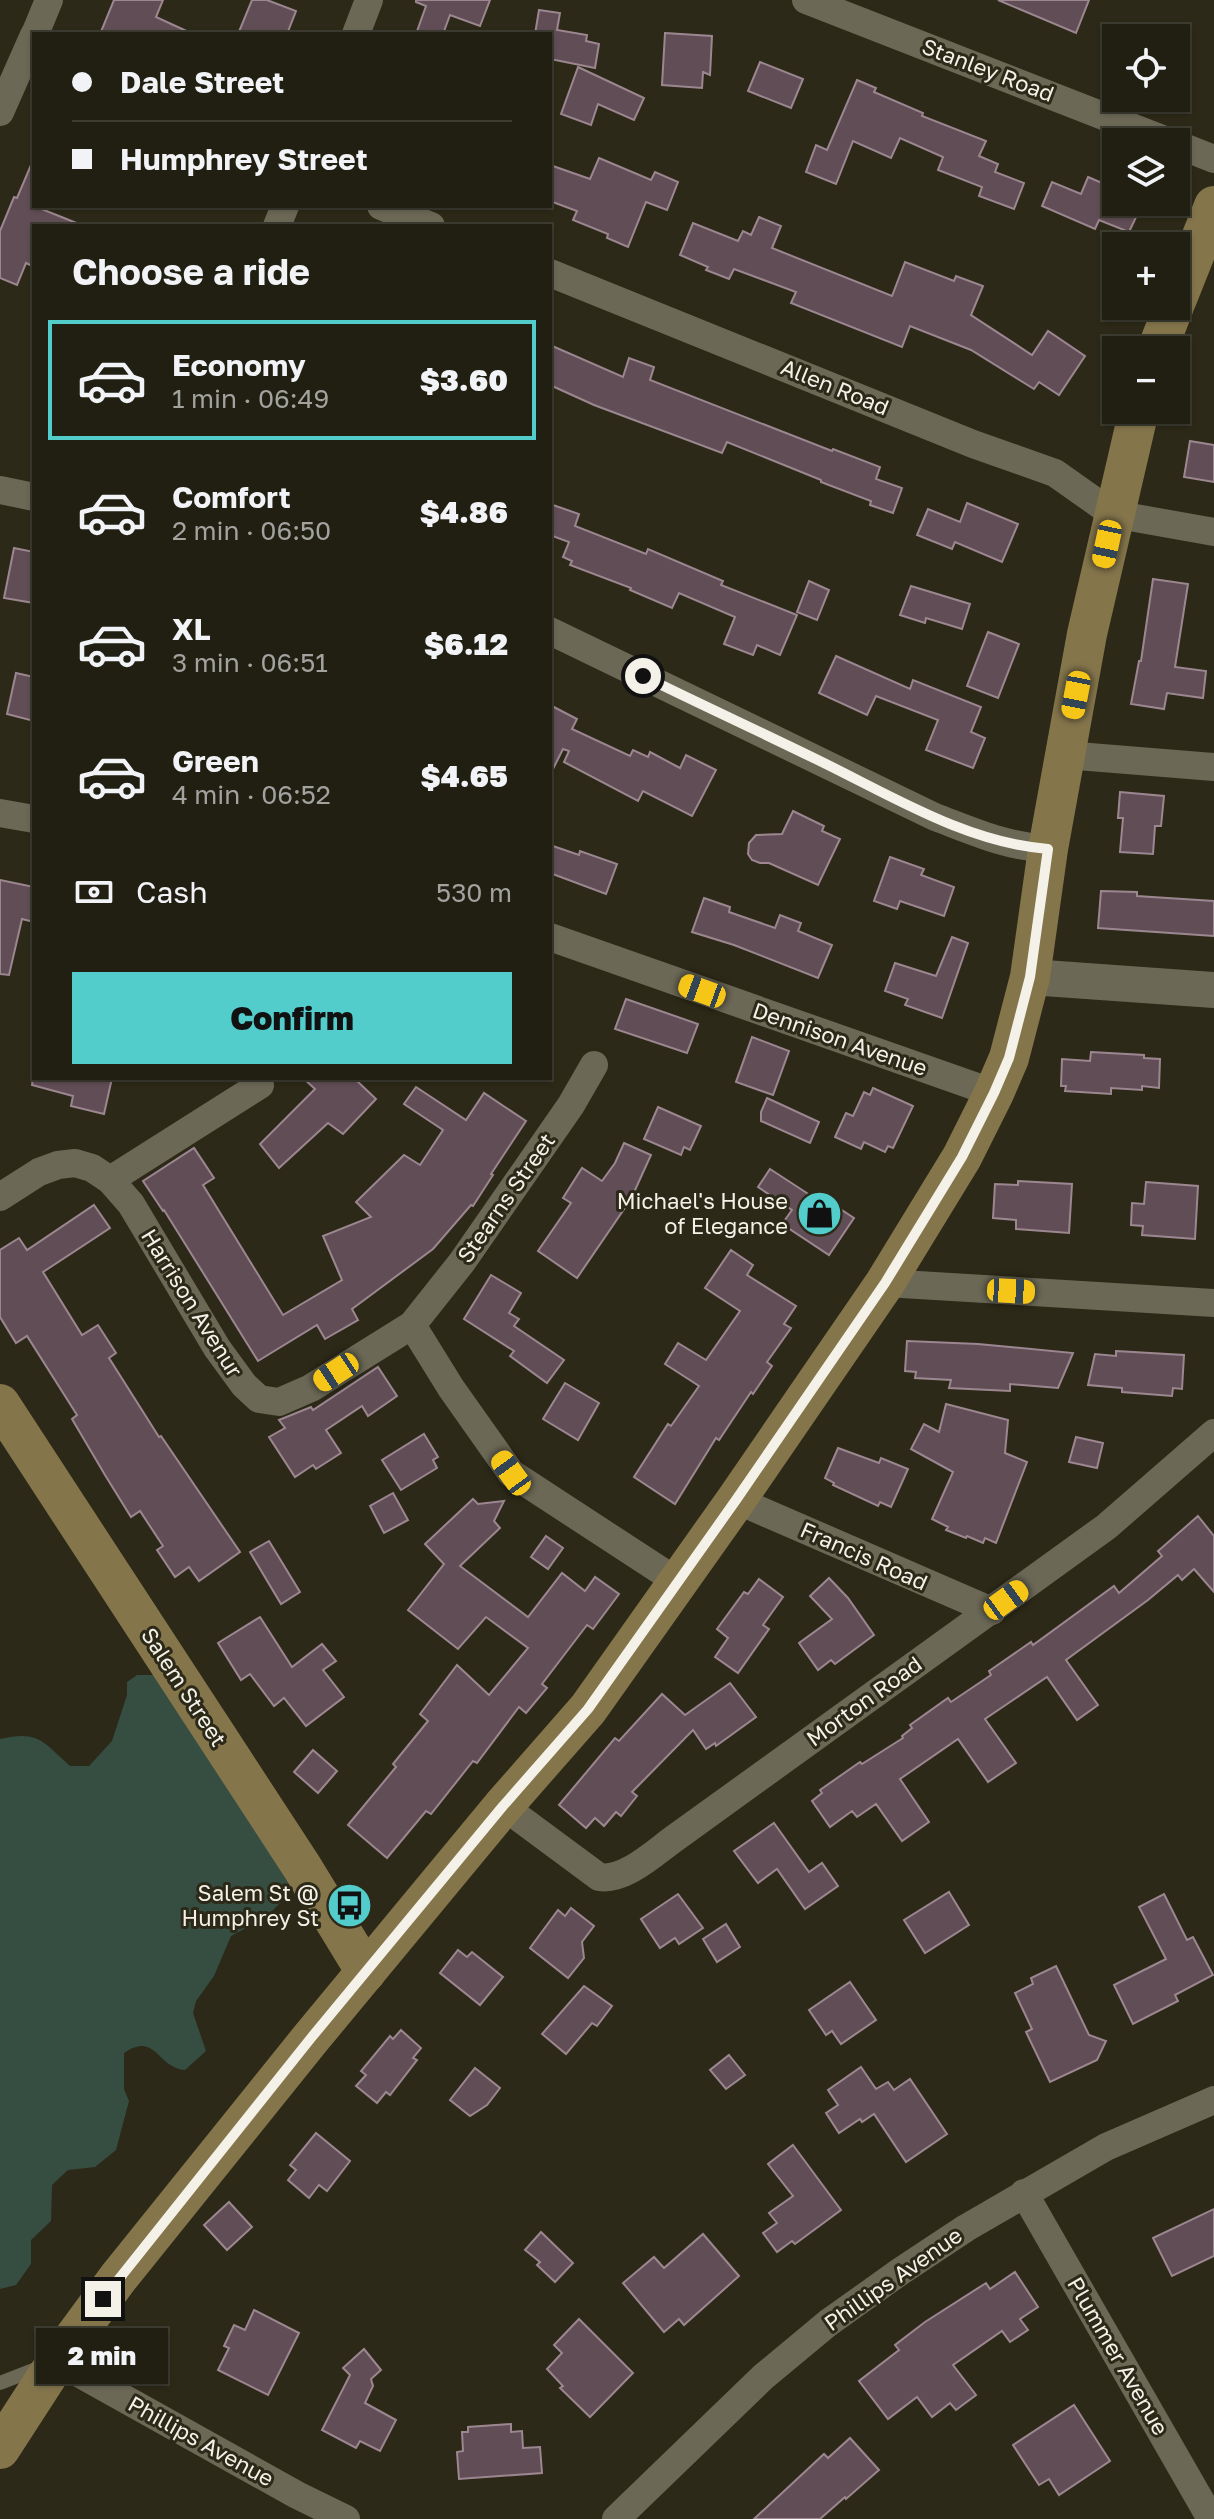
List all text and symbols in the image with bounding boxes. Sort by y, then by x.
map controls [1102,24,1190,424]
button: locate [1102,24,1190,112]
street label: Stanley Road [918,32,1058,107]
text: Dale Street [120,64,284,100]
button: layers [1102,128,1190,216]
text: Humphrey Street [120,141,368,177]
button: + [1102,232,1190,320]
text: Choose a ride [72,250,310,293]
button: − [1102,336,1190,424]
icon: car [76,344,148,416]
text: Economy [172,347,306,383]
street label: Allen Road [777,353,893,420]
text: $3.60 [420,362,508,398]
text: 1 min · 06:49 [172,383,329,414]
icon: car [76,476,148,548]
text: Comfort [172,479,291,515]
text: $4.86 [420,494,508,530]
text: 2 min · 06:50 [172,515,331,546]
car [1090,518,1124,570]
icon: car [76,608,148,680]
text: XL [172,611,211,647]
text: $6.12 [424,626,508,662]
text: 3 min · 06:51 [172,647,328,678]
route start [625,658,661,694]
car [1060,669,1092,721]
icon: car [76,740,148,812]
text: Green [172,743,259,779]
text: $4.65 [421,758,508,794]
text: 4 min · 06:52 [172,779,331,810]
icon: cash [72,870,116,914]
text: Cash [136,874,208,910]
text: 530 m [436,877,512,908]
button: Confirm [72,972,512,1064]
car [675,972,729,1010]
street label: Dennison Avenue [749,996,931,1081]
street label: Stearns Street [451,1128,560,1268]
place label: Michael's House of Elegance [617,1187,788,1239]
shop icon: Michael's House of Elegance [795,1190,843,1238]
street label: Harrison Avenur [136,1224,249,1382]
car [986,1278,1036,1304]
car [309,1349,363,1395]
car [487,1447,535,1499]
street label: Francis Road [796,1515,932,1596]
car [980,1576,1032,1624]
street label: Salem Street [136,1622,233,1751]
street label: Morton Road [801,1650,927,1752]
place label: Salem St @ Humphrey St [181,1879,319,1931]
bus stop icon: Salem St @ Humphrey St [326,1882,374,1930]
street label: Phillips Avenue [819,2221,967,2336]
street label: Plummer Avenue [1062,2272,1175,2440]
route end [85,2281,121,2317]
callout: 2 min [37,2327,169,2383]
text: 2 min [68,2340,136,2371]
street label: Phillips Avenue [124,2389,279,2492]

